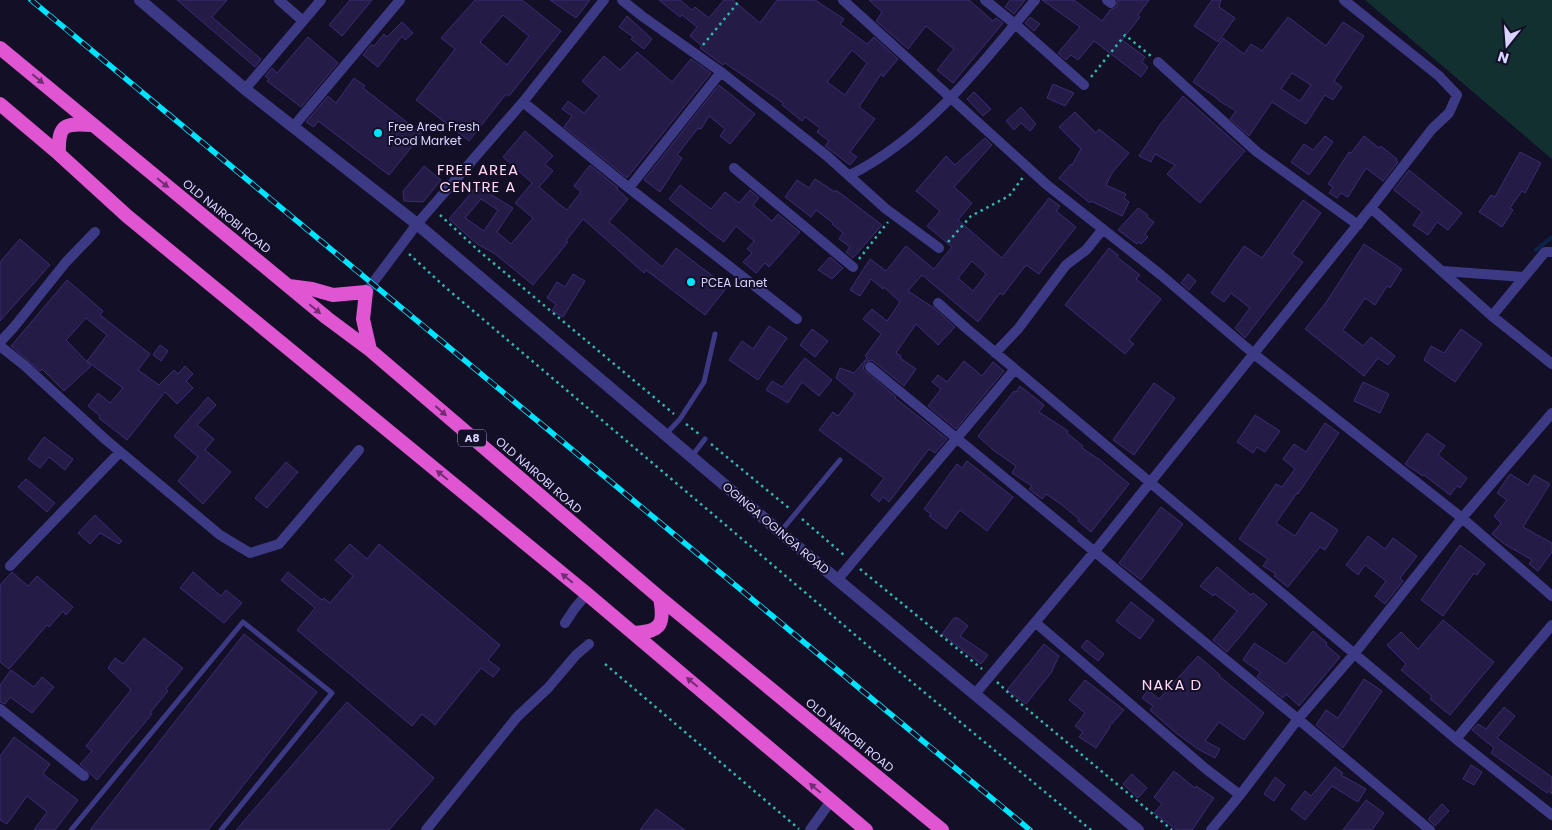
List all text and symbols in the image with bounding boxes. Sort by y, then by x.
north arrow [1482,20,1532,70]
text: N [1495,46,1511,69]
one-way arrow [31,74,44,85]
place label: Free Area Fresh Food Market [388,118,480,149]
marker: Free Area Fresh Food Market [372,127,384,139]
district label: FREE AREA CENTRE A [437,159,519,197]
street label: OLD NAIROBI ROAD [179,175,275,257]
one-way arrow [156,177,169,188]
place label: PCEA Lanet [701,274,767,291]
marker: PCEA Lanet [685,276,697,288]
one-way arrow [309,303,322,314]
one-way arrow [435,405,447,416]
road number: A8 [458,429,486,446]
street label: OLD NAIROBI ROAD [492,433,586,517]
one-way arrow [436,469,449,480]
street label: OGINGA OGINGA ROAD [719,478,833,578]
one-way arrow [561,572,574,583]
district label: NAKA D [1142,674,1202,695]
one-way arrow [685,677,698,688]
street label: OLD NAIROBI ROAD [802,694,898,776]
one-way arrow [809,782,822,793]

